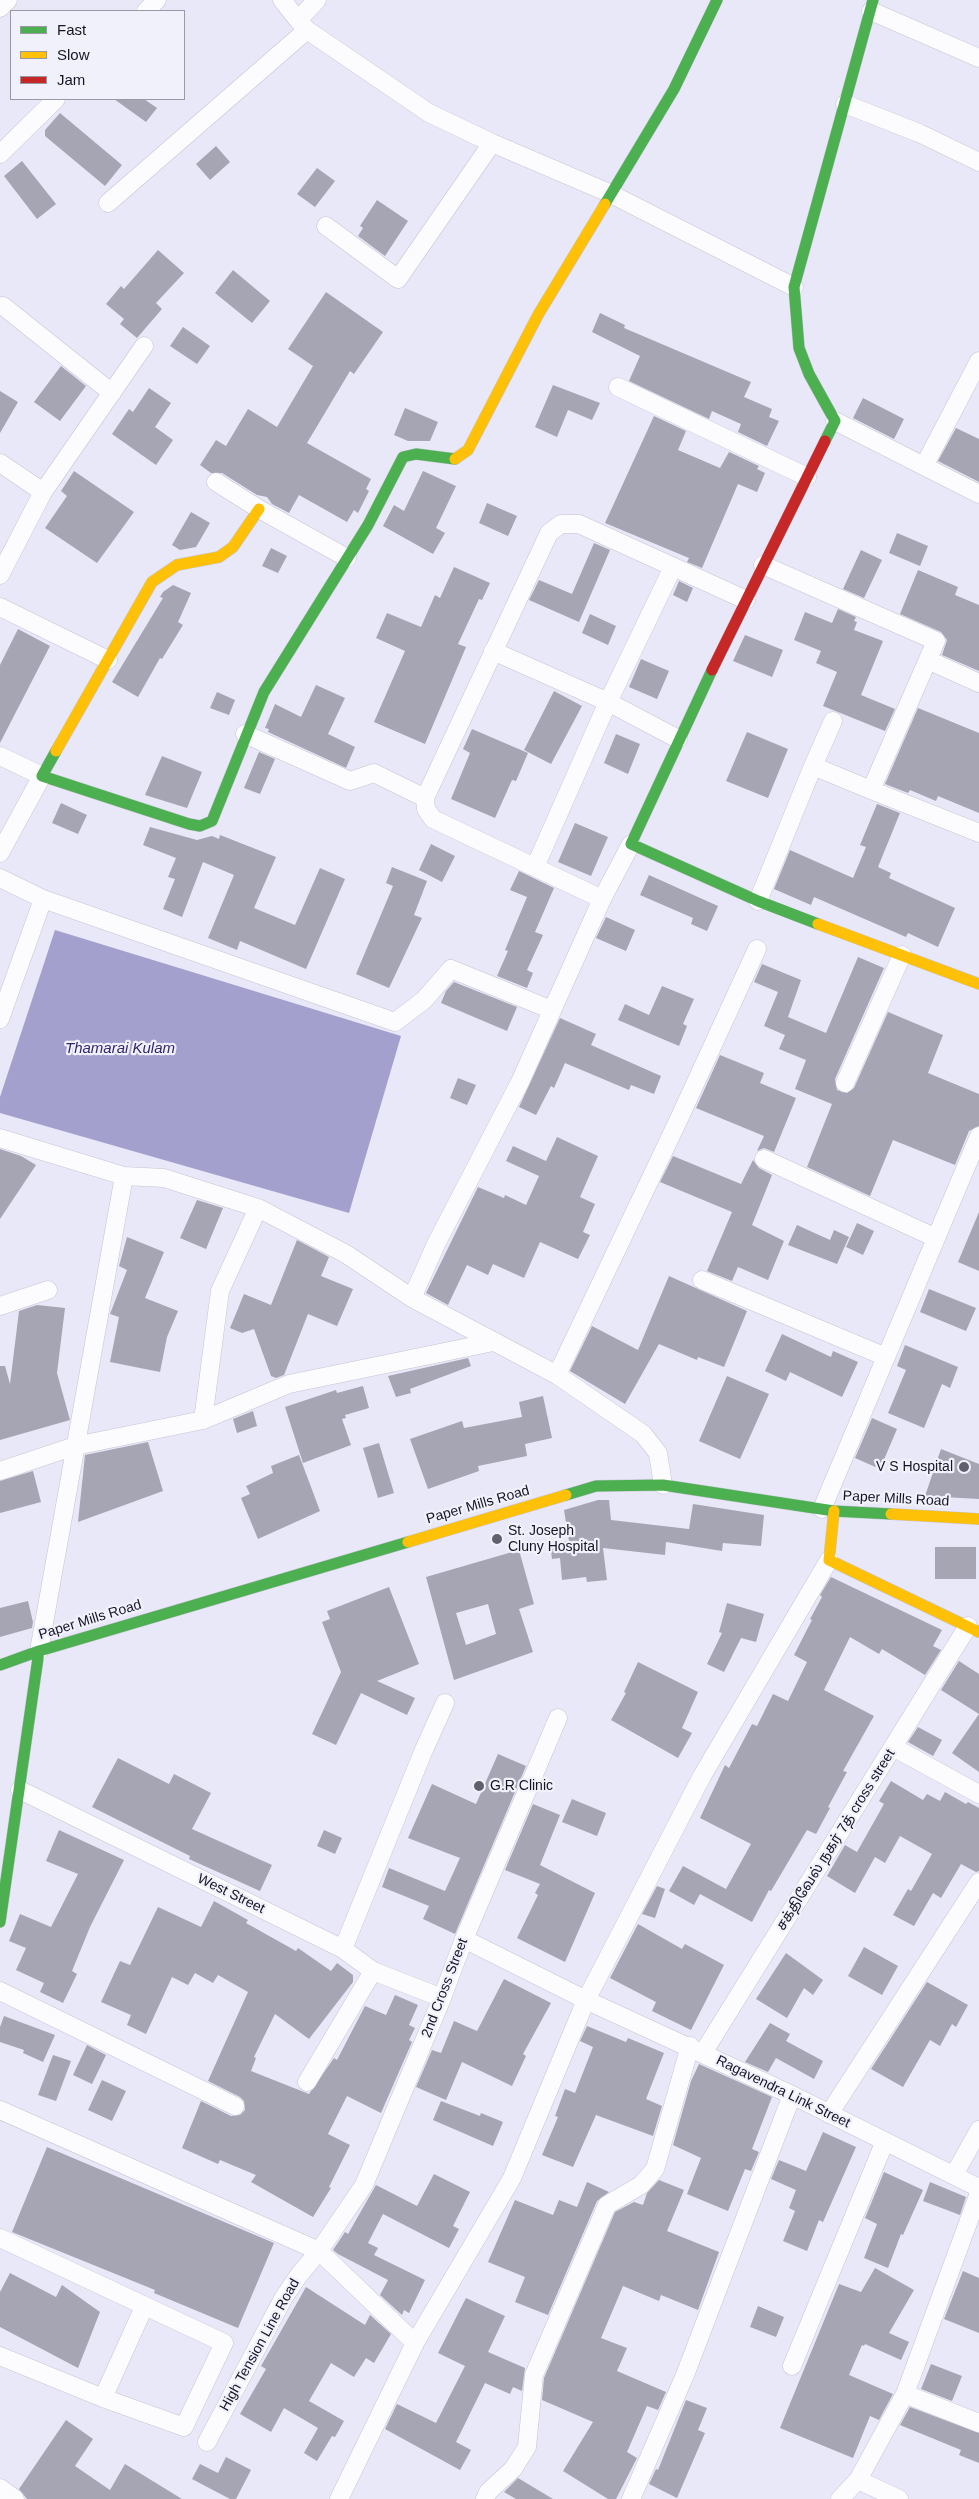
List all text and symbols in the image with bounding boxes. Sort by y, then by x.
legend [10,10,185,100]
text: Fast [57,21,86,38]
text: Slow [57,46,90,63]
text: Jam [57,71,85,88]
water label: Thamarai Kulam [65,1040,175,1058]
place label: V S Hospital [876,1459,953,1475]
marker: V S Hospital [957,1460,971,1474]
street label: Paper Mills Road [424,1482,532,1528]
street label: Paper Mills Road [842,1488,950,1510]
place label: St. Joseph Cluny Hospital [508,1523,598,1555]
marker: St. Joseph Cluny Hospital [490,1532,504,1546]
street label: Paper Mills Road [37,1596,143,1644]
street label: சக்திவேல் நகர் 7த் cross street [773,1746,899,1934]
place label: G.R Clinic [490,1778,553,1794]
marker: G.R Clinic [472,1779,486,1793]
street label: West Street [195,1870,267,1918]
street label: 2nd Cross Street [418,1936,472,2040]
street label: Ragavendra Link Street [713,2052,853,2132]
street label: High Tension Line Road [217,2276,303,2414]

